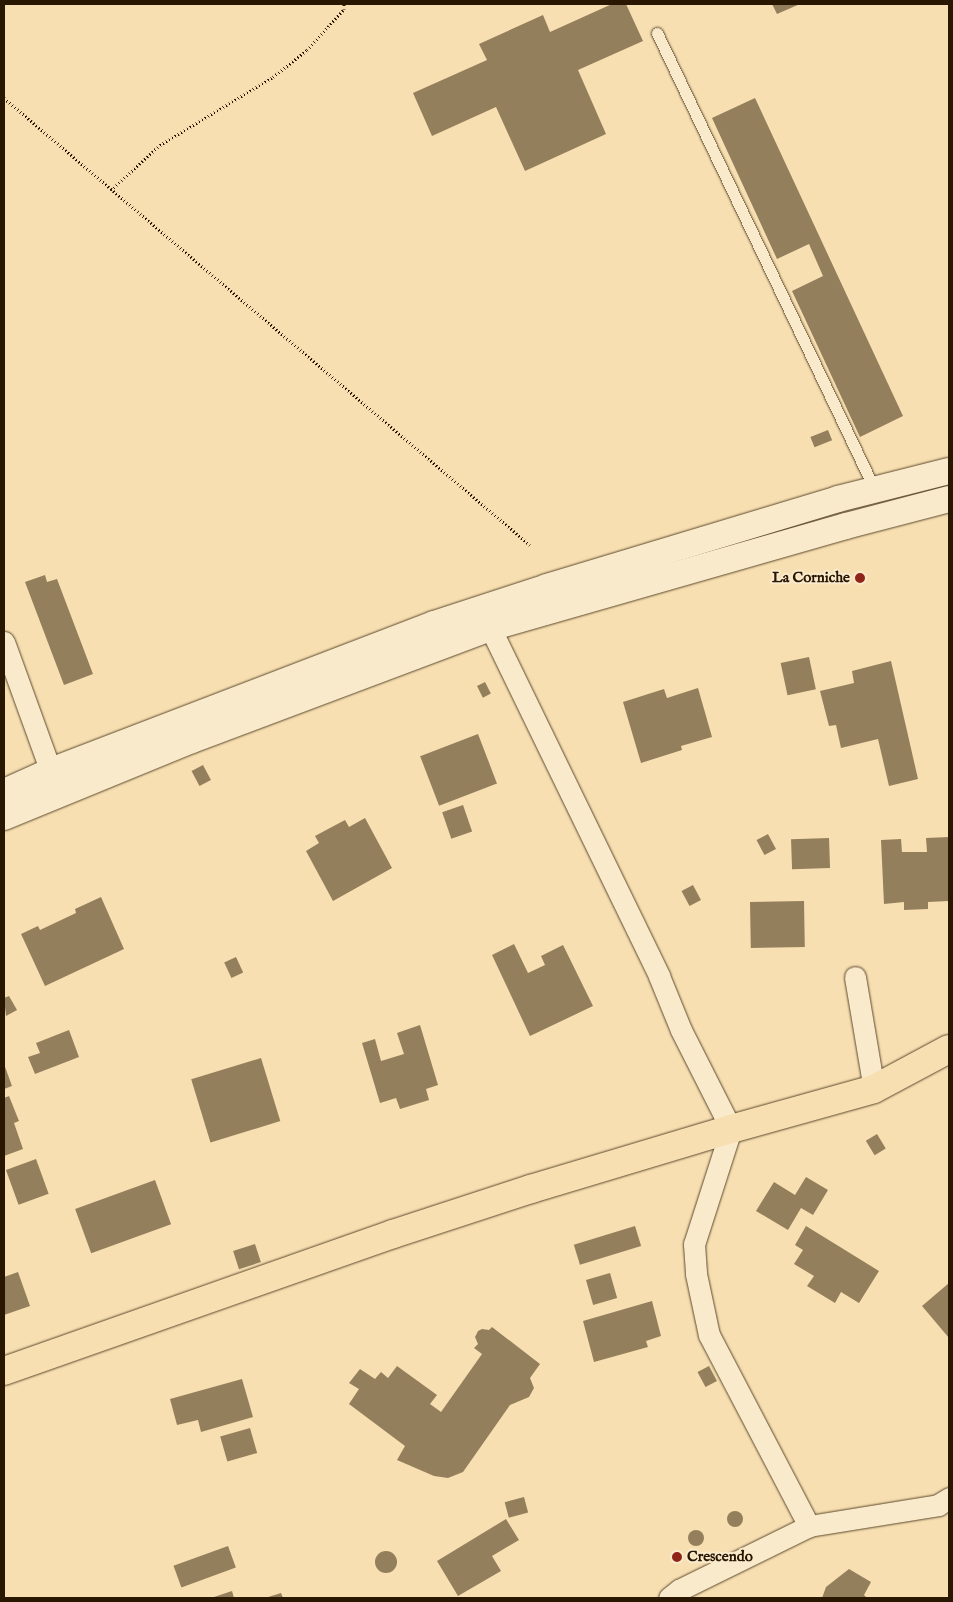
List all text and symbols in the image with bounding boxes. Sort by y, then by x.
place label: La Corniche [772,569,850,587]
marker: La Corniche [854,572,866,584]
place label: Crescendo [687,1548,753,1566]
marker: Crescendo [671,1551,683,1563]

